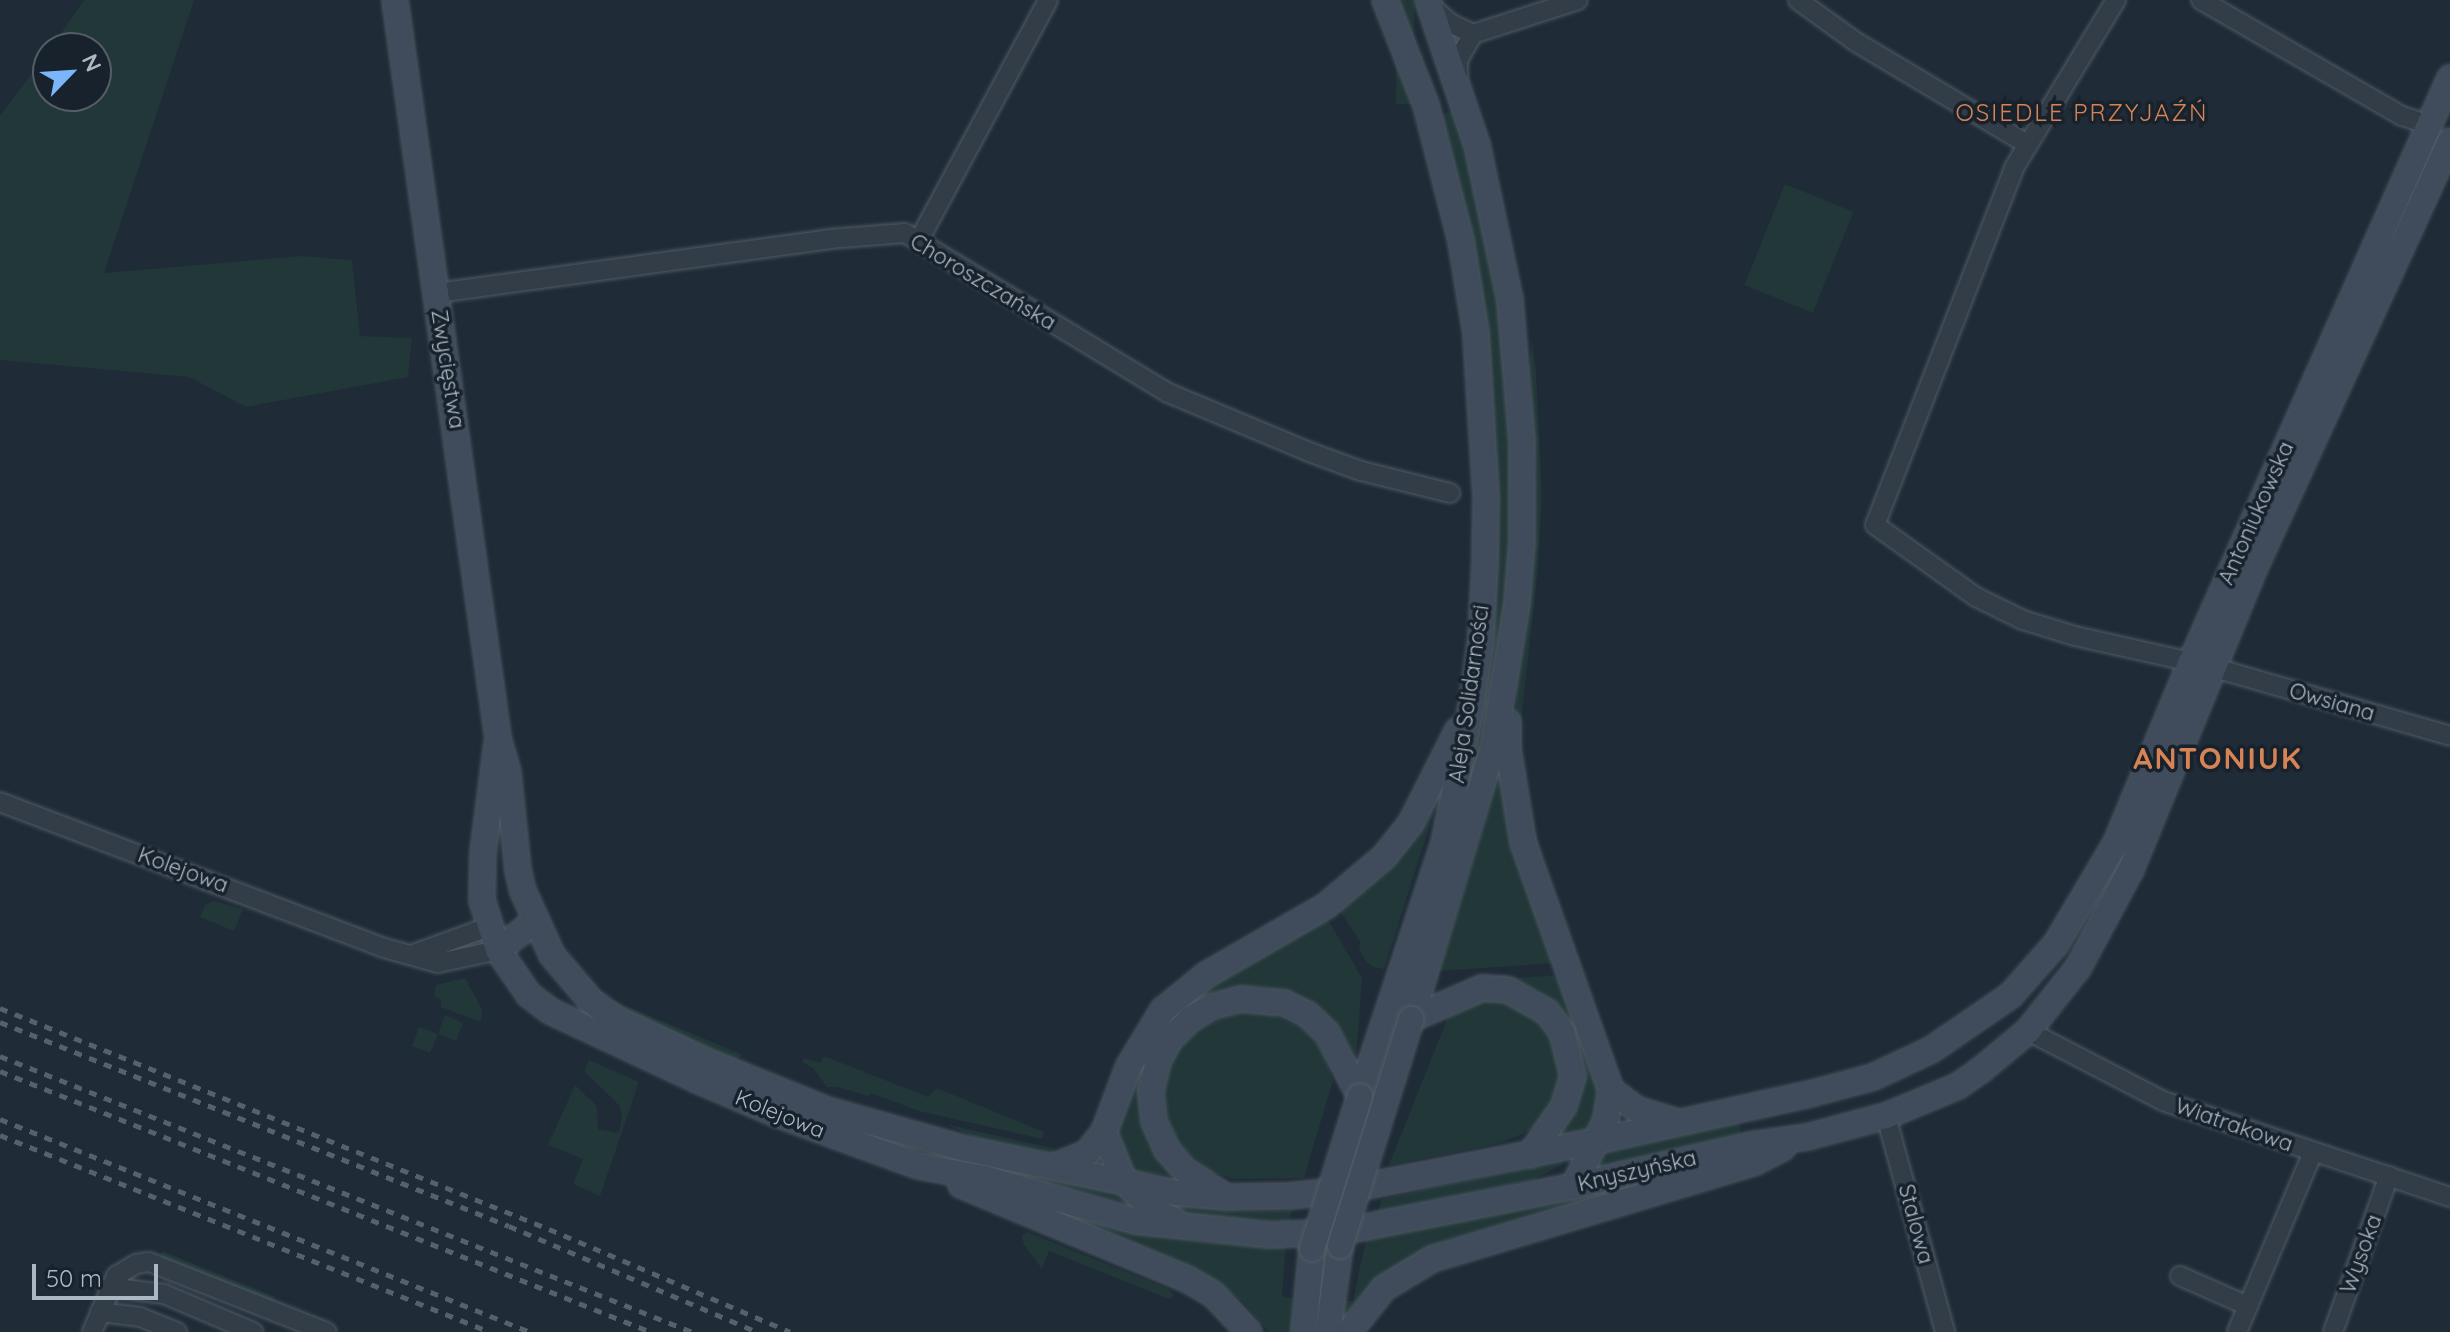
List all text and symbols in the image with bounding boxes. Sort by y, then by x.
north arrow [32,32,112,112]
text: N [76,49,108,76]
district label: OSIEDLE PRZYJAŹŃ [1955,99,2209,127]
street label: Choroszczańska [905,228,1061,336]
street label: Zwycięstwa [426,308,470,430]
street label: Antoniukowska [2213,437,2299,589]
street label: Aleja Solidarności [1443,603,1495,785]
street label: Owsiana [2286,677,2378,727]
district label: ANTONIUK [2133,740,2303,776]
street label: Kolejowa [134,841,232,899]
street label: Kolejowa [731,1084,829,1144]
street label: Wiatrakowa [2172,1093,2296,1157]
street label: Knyszyńska [1575,1145,1699,1197]
street label: Stalowa [1893,1181,1939,1267]
street label: Wysoka [2335,1211,2387,1297]
scale bar [36,1248,162,1298]
text: 50 m [46,1263,102,1293]

